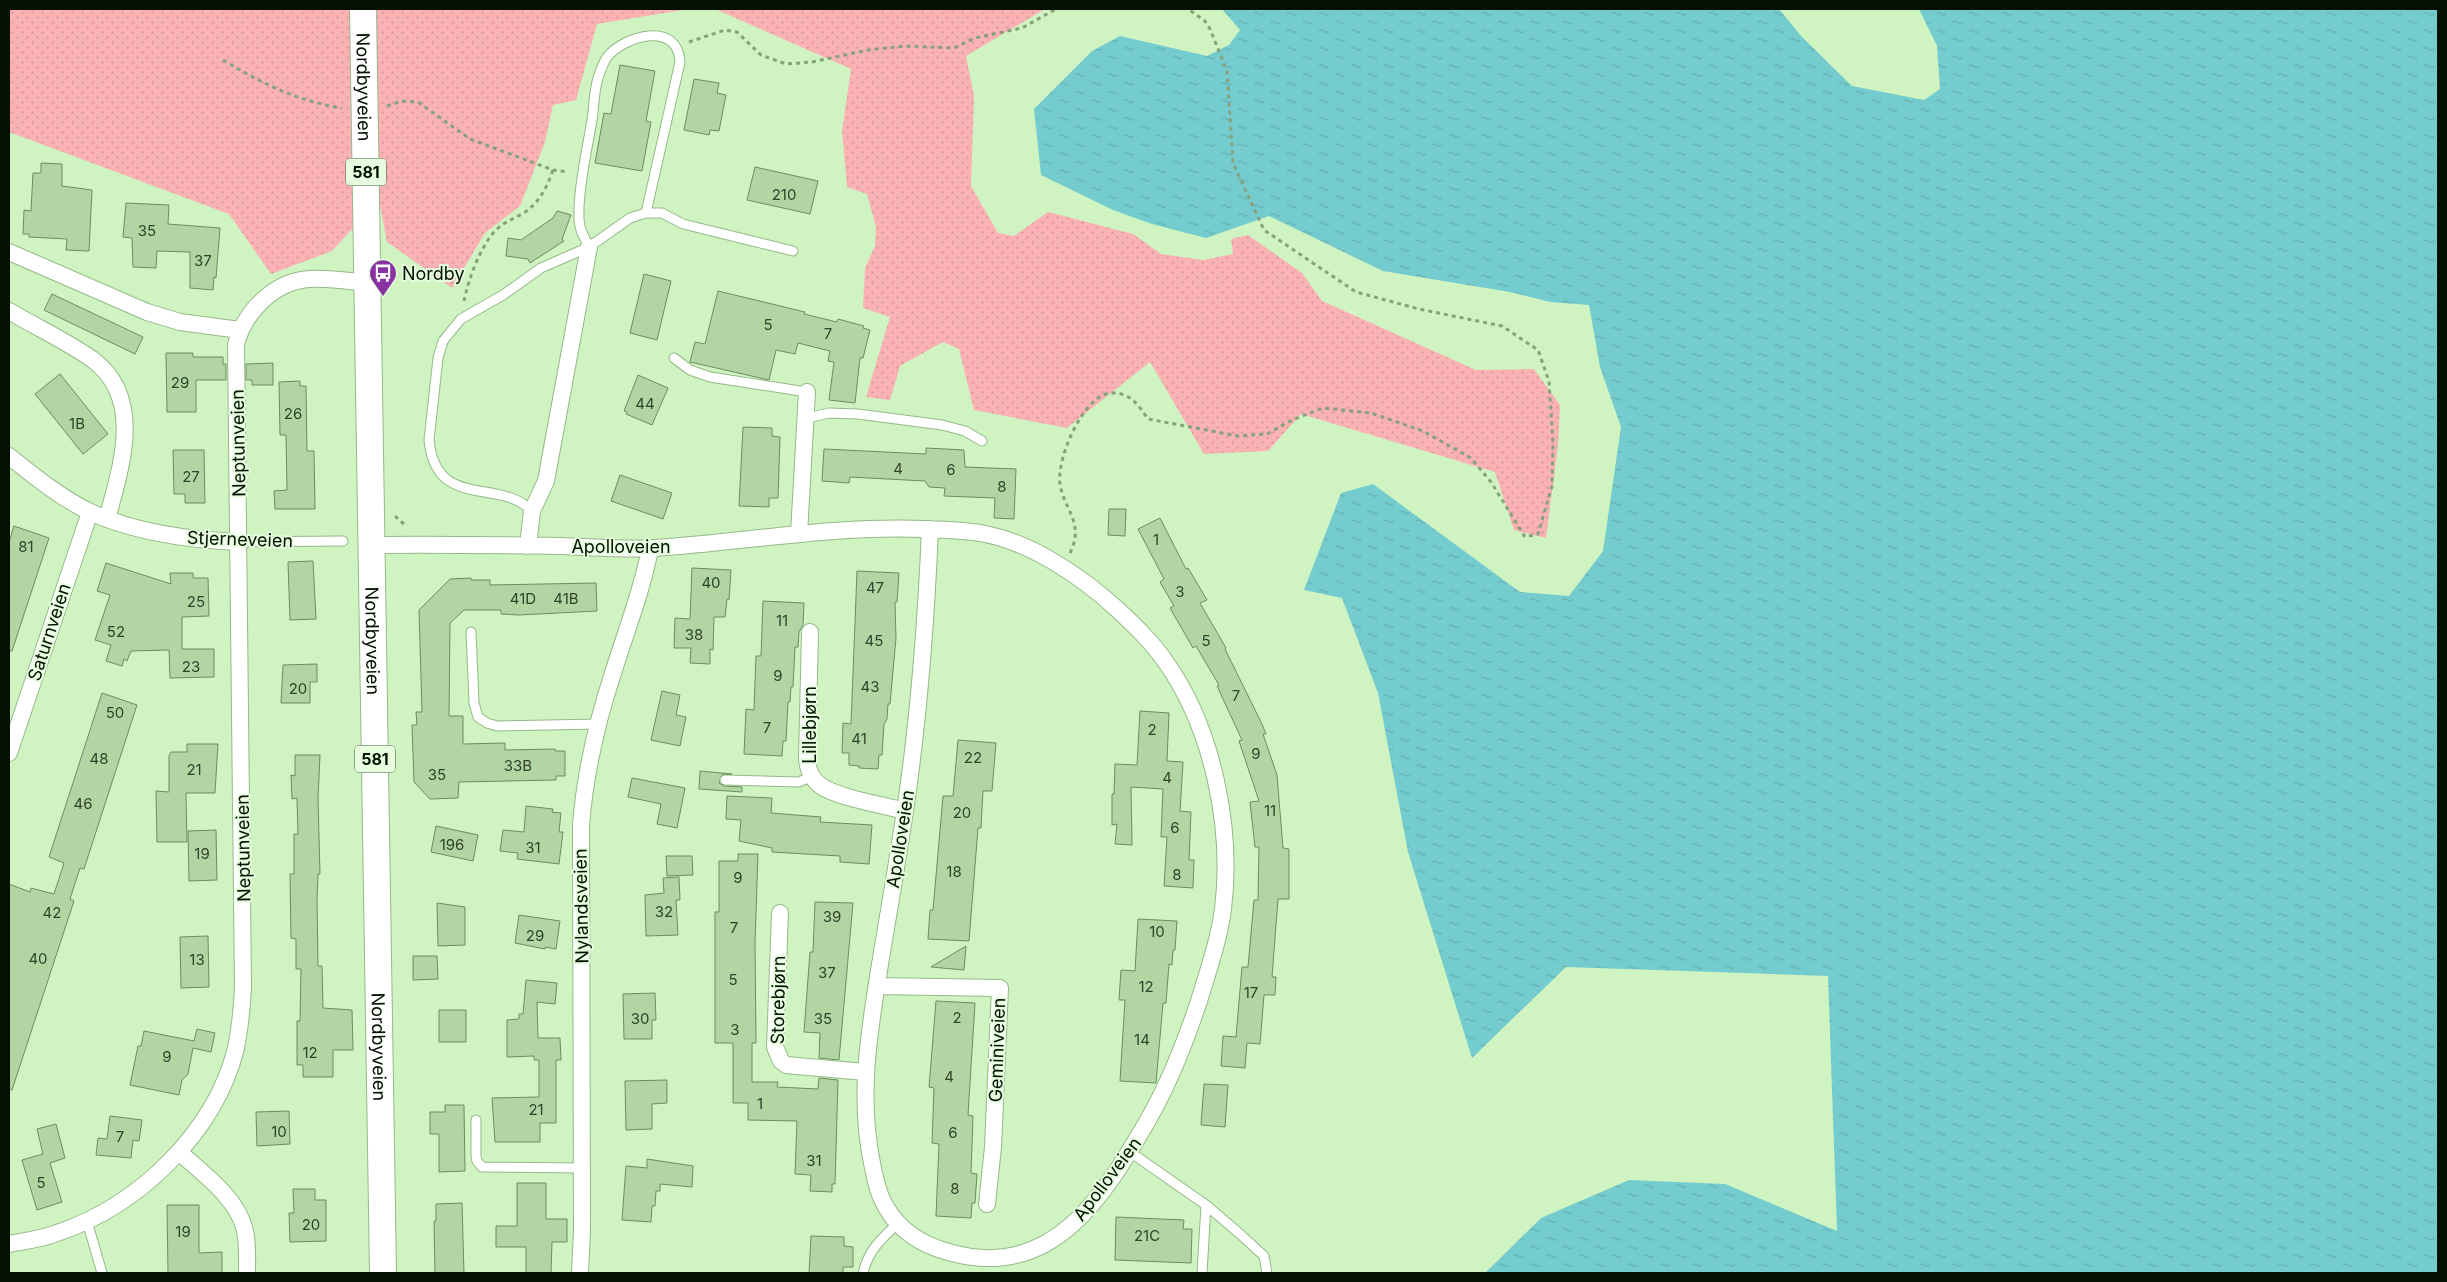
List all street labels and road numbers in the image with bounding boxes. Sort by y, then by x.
street label: Nordbyveien [353,33,376,141]
road number: 581 [346,158,386,186]
street label: Neptunveien [227,389,249,497]
street label: Stjerneveien [187,527,293,551]
street label: Apolloveien [571,536,671,557]
street label: Saturnveien [23,581,75,683]
street label: Nordbyveien [362,587,384,695]
street label: Lillebjørn [799,686,820,764]
road number: 581 [355,746,395,772]
street label: Apolloveien [882,788,918,890]
street label: Neptunveien [232,794,254,902]
street label: Nylandsveien [569,848,593,964]
street label: Storebjørn [767,955,789,1045]
street label: Nordbyveien [368,992,391,1101]
street label: Geminiveien [985,997,1009,1103]
street label: Apolloveien [1069,1133,1145,1225]

